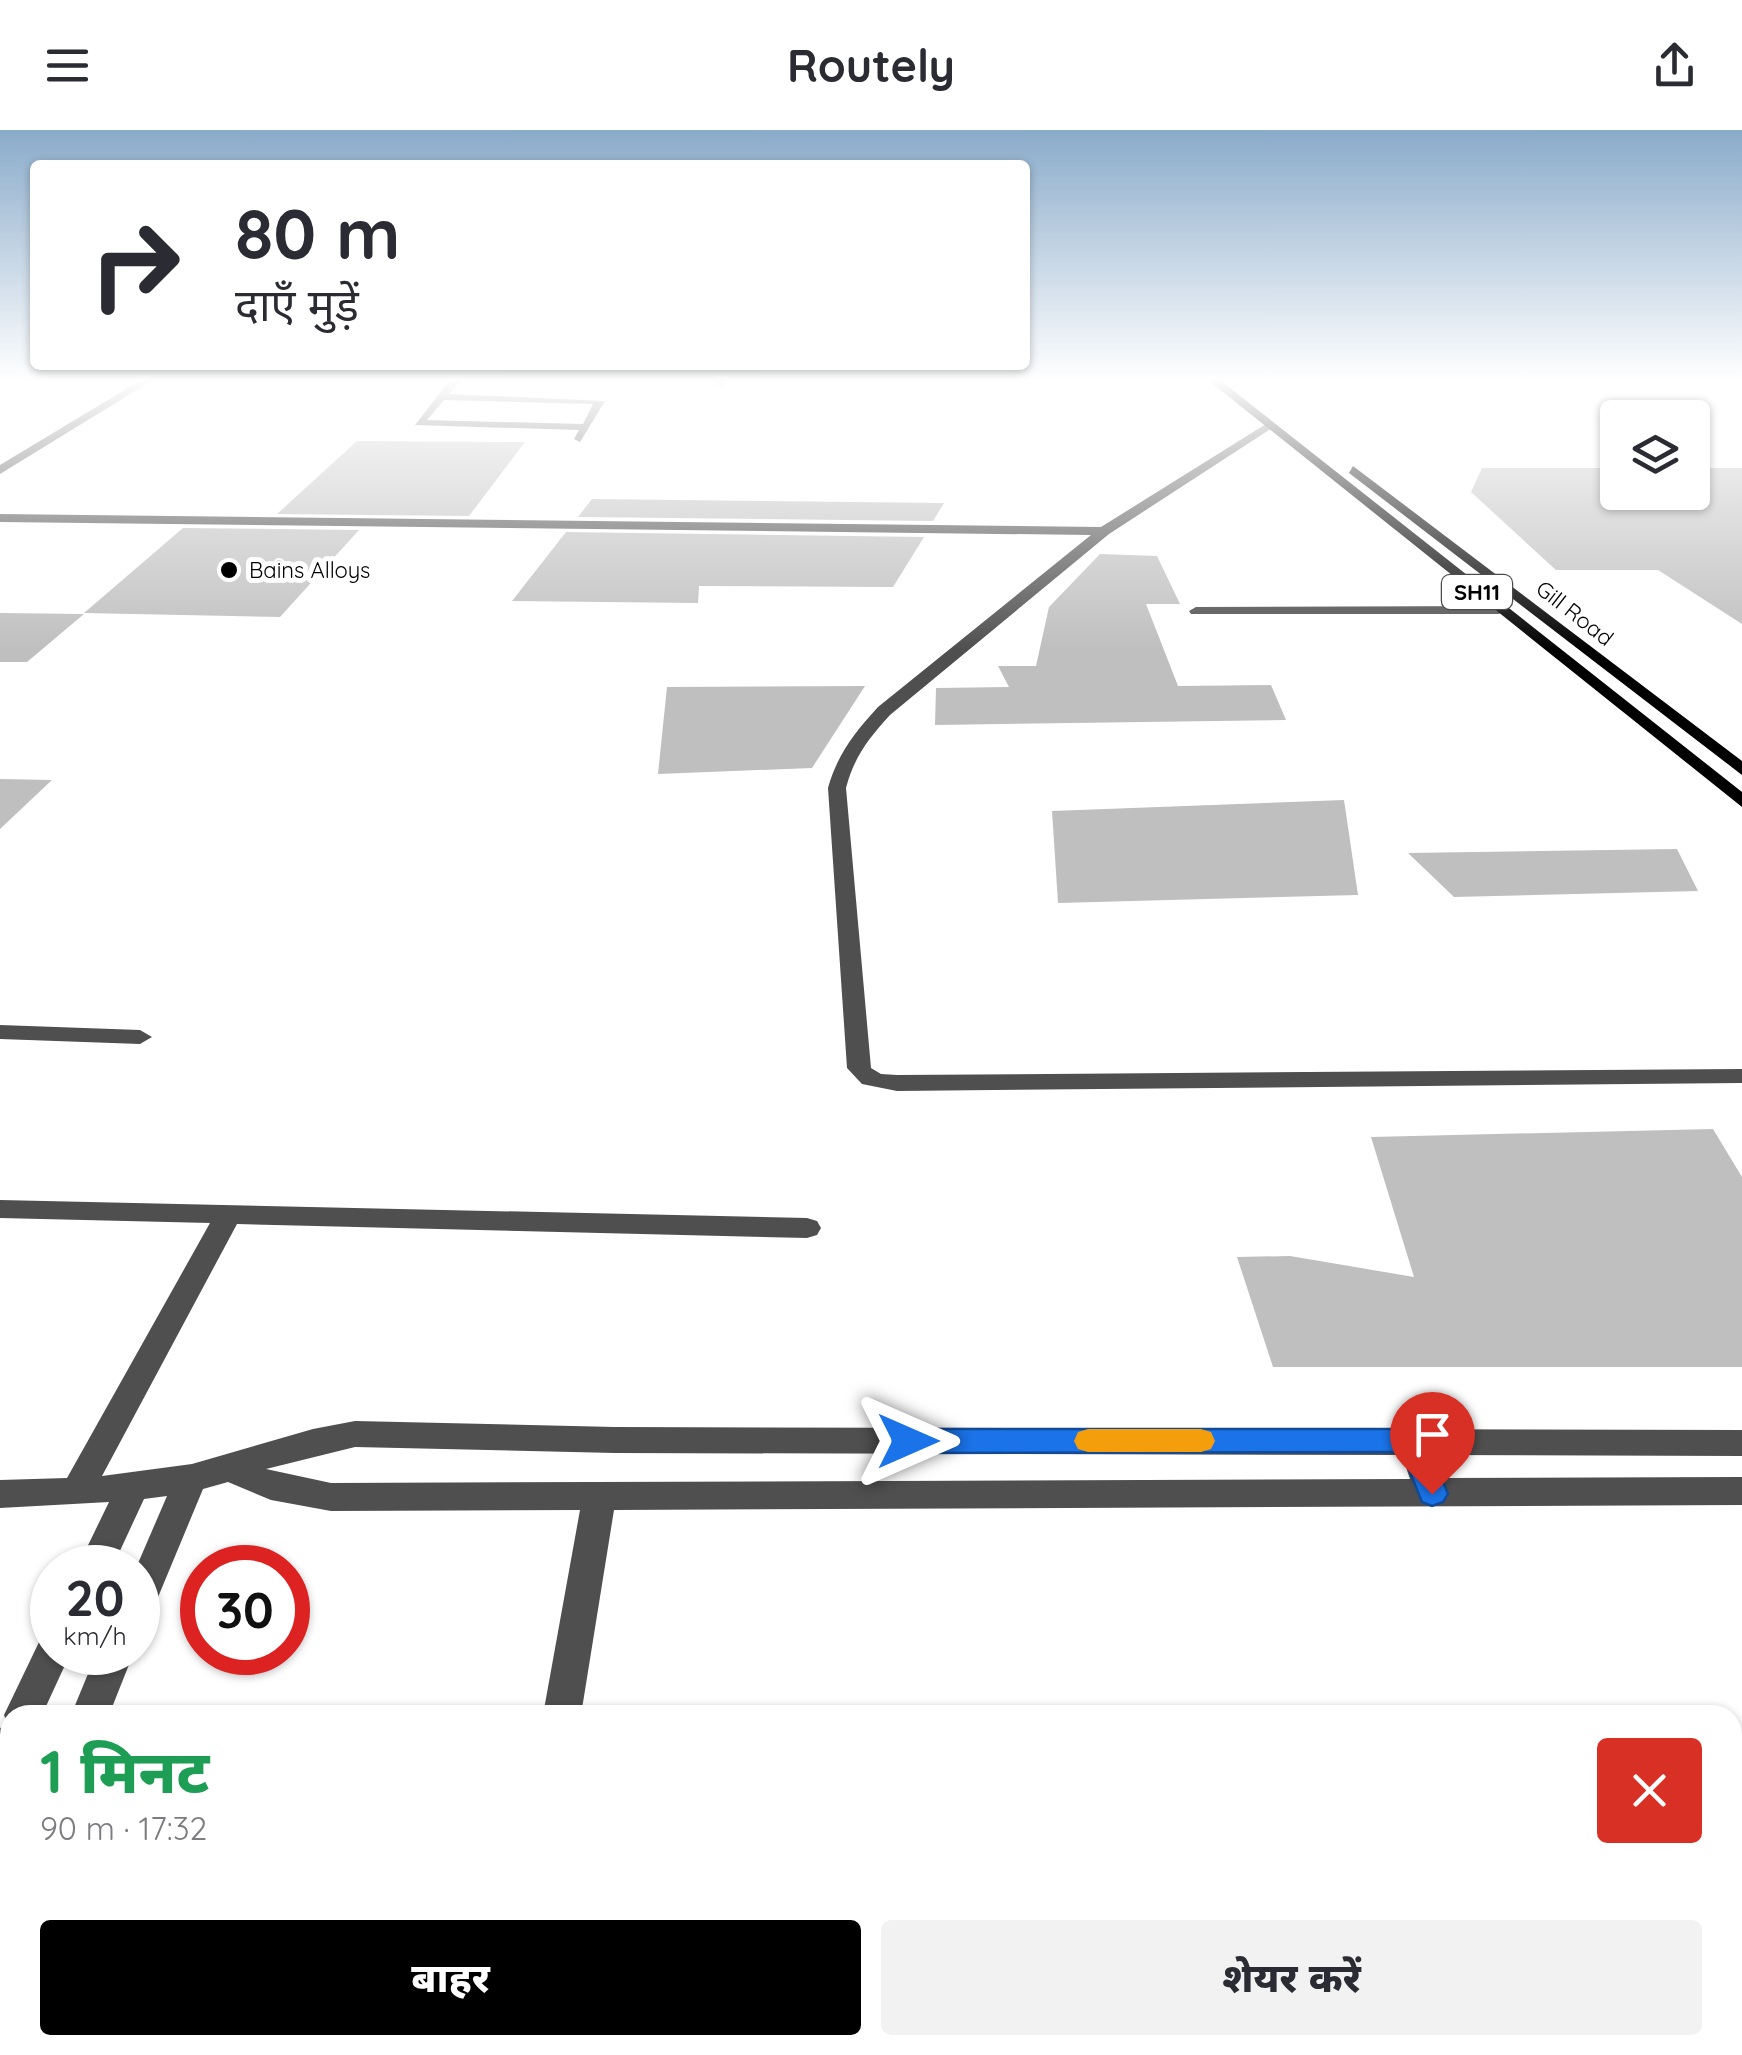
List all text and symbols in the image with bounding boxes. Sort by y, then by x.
text: Routely [787,37,955,93]
icon: menu [40,38,95,93]
icon: share [1647,38,1702,93]
text: 80 m [235,189,400,277]
icon: right [70,200,200,330]
text: दाएँ मुड़ें [235,276,359,332]
map controls [1600,400,1710,510]
button: layers [1600,400,1710,510]
place label: Bains Alloys [249,556,370,584]
marker: Bains Alloys [218,559,240,581]
street label: Gill Road [1531,574,1619,652]
road number: SH11 [1442,575,1512,609]
position arrow [856,1389,960,1493]
pin [1390,1392,1475,1495]
icon: arrive [1405,1407,1460,1462]
speed limit sign: 30 [180,1545,310,1675]
text: 20 [65,1566,125,1629]
text: km/h [63,1620,127,1651]
text: 1 मिनट [40,1733,209,1808]
button: close [1597,1738,1702,1843]
text: 90 m · 17:32 [40,1808,207,1848]
button: बाहर [40,1920,861,2035]
button: शेयर करें [881,1920,1702,2035]

